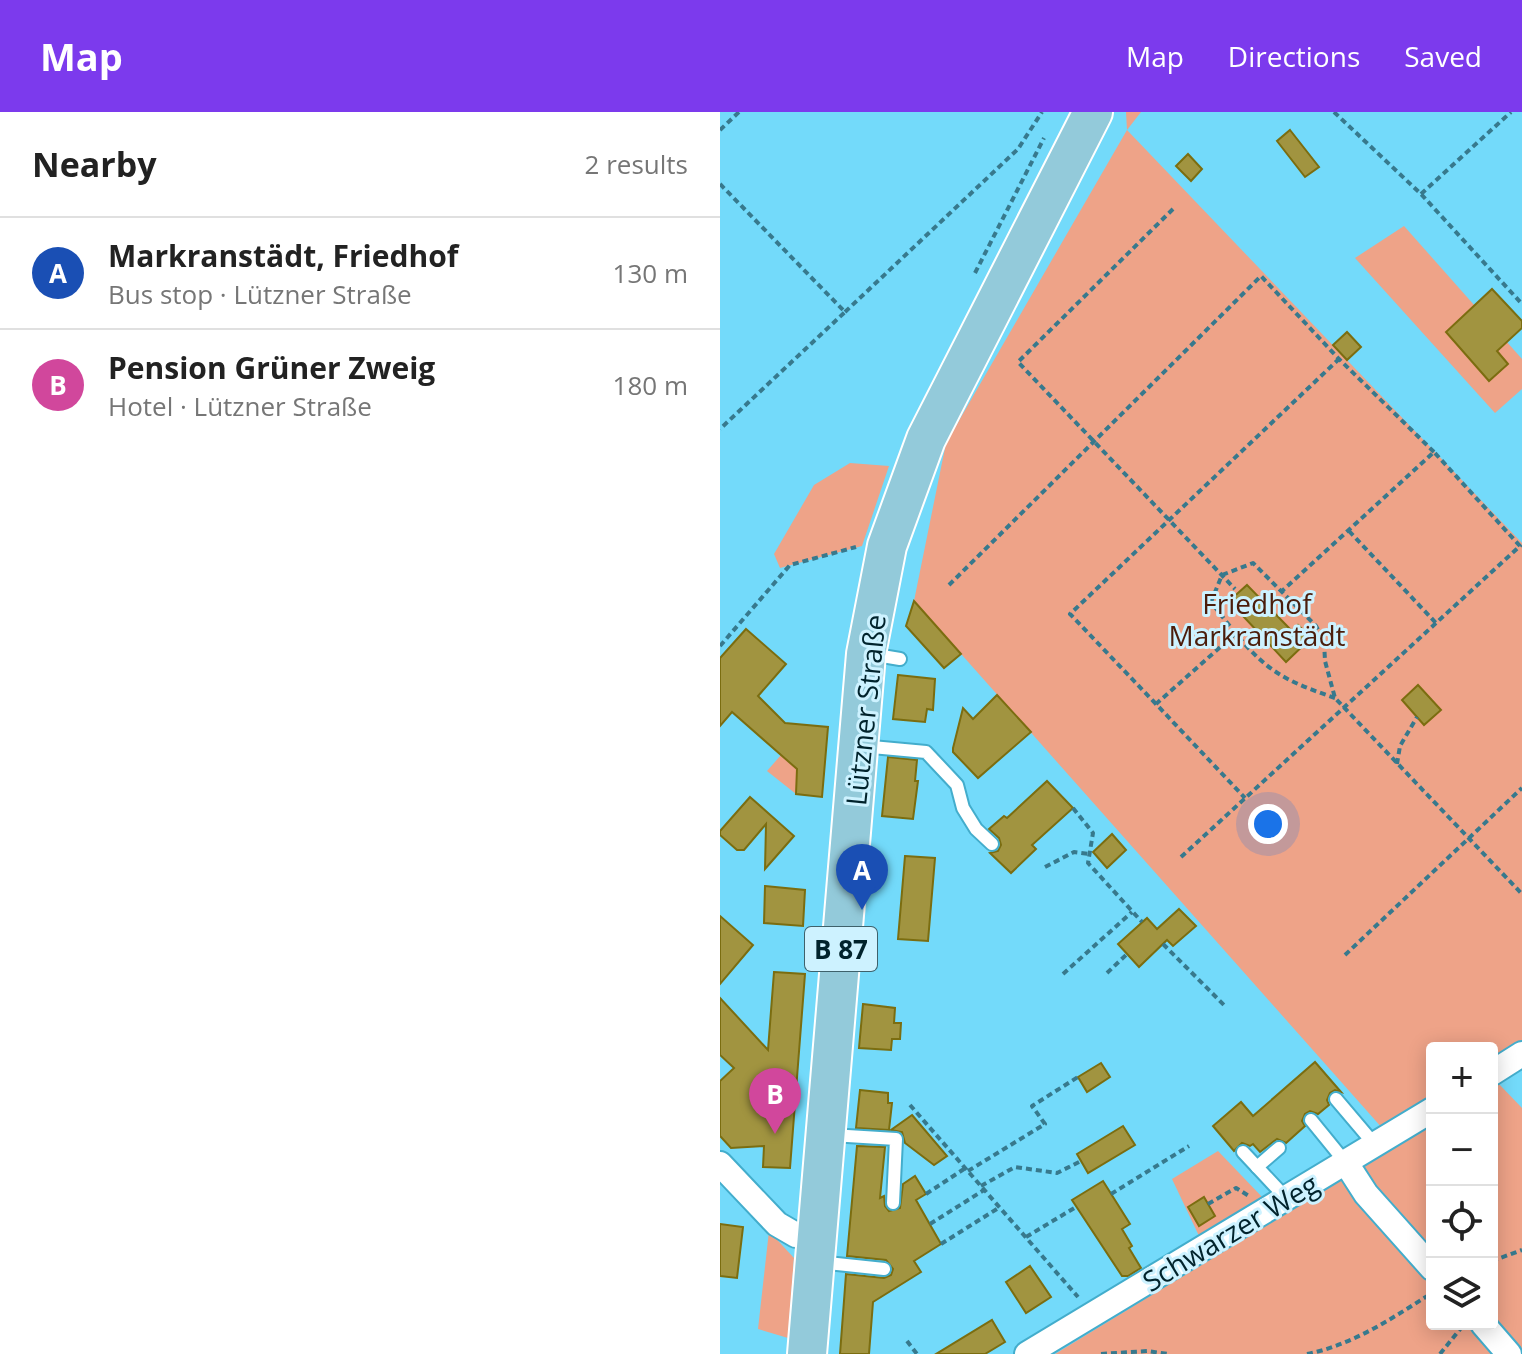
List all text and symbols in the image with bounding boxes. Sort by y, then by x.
text: Map [40,30,123,82]
text: Map [1126,37,1184,75]
text: Directions [1228,37,1360,75]
text: Saved [1404,37,1482,75]
text: Nearby [32,141,157,187]
text: 2 results [585,146,688,182]
text: Markranstädt, Friedhof [108,235,458,276]
text: A [49,255,67,291]
text: 130 m [613,255,688,291]
text: Bus stop · Lützner Straße [108,276,412,312]
text: Pension Grüner Zweig [108,347,435,388]
text: B [49,367,67,403]
text: 180 m [613,367,688,403]
text: Hotel · Lützner Straße [108,388,372,424]
park label: Friedhof Markranstädt [1168,584,1346,654]
street label: Lützner Straße [836,613,894,807]
your location [1248,804,1288,844]
pin: A [836,844,888,910]
road number: B 87 [805,927,877,971]
map controls [1426,1042,1498,1330]
button: + [1426,1042,1498,1114]
pin: B [749,1068,801,1134]
button: − [1426,1114,1498,1186]
street label: Schwarzer Weg [1135,1164,1325,1300]
button: locate [1426,1186,1498,1258]
button: layers [1426,1258,1498,1330]

